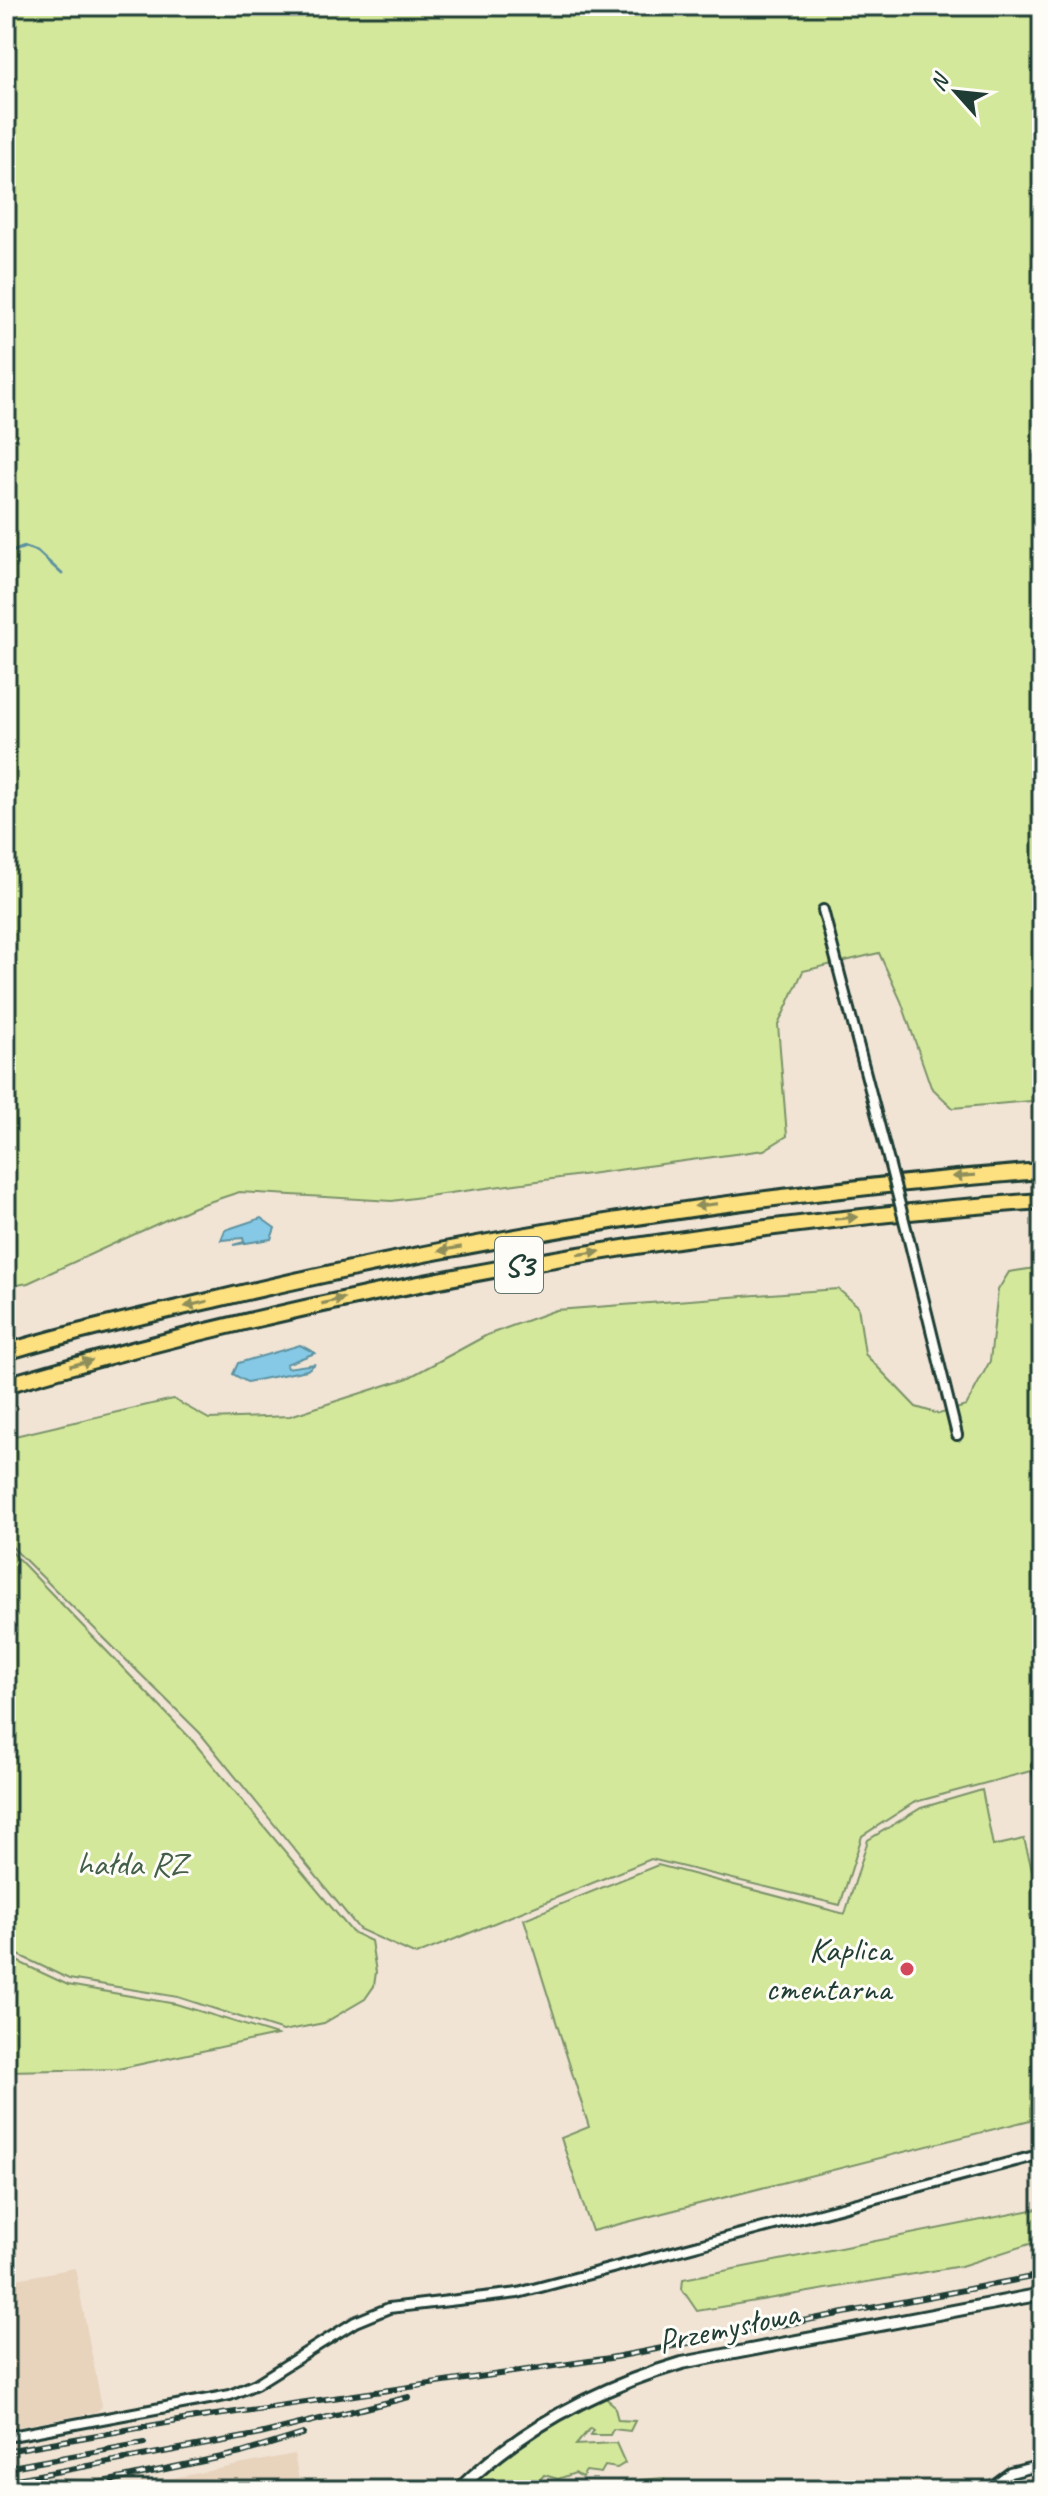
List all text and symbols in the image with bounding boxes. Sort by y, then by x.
north arrow [916,52,996,132]
text: N [924,68,956,96]
one-way arrow [951,1170,976,1183]
one-way arrow [693,1199,718,1212]
one-way arrow [834,1211,859,1224]
road number: S3 [495,1237,543,1293]
one-way arrow [437,1243,462,1255]
one-way arrow [577,1246,602,1259]
one-way arrow [321,1294,346,1306]
one-way arrow [183,1298,208,1311]
one-way arrow [69,1357,94,1369]
park label: hałda RZ [77,1842,192,1885]
place label: Kaplica cmentarna [765,1928,894,2010]
marker: Kaplica cmentarna [898,1960,916,1978]
street label: Przemysłowa [654,2291,804,2363]

